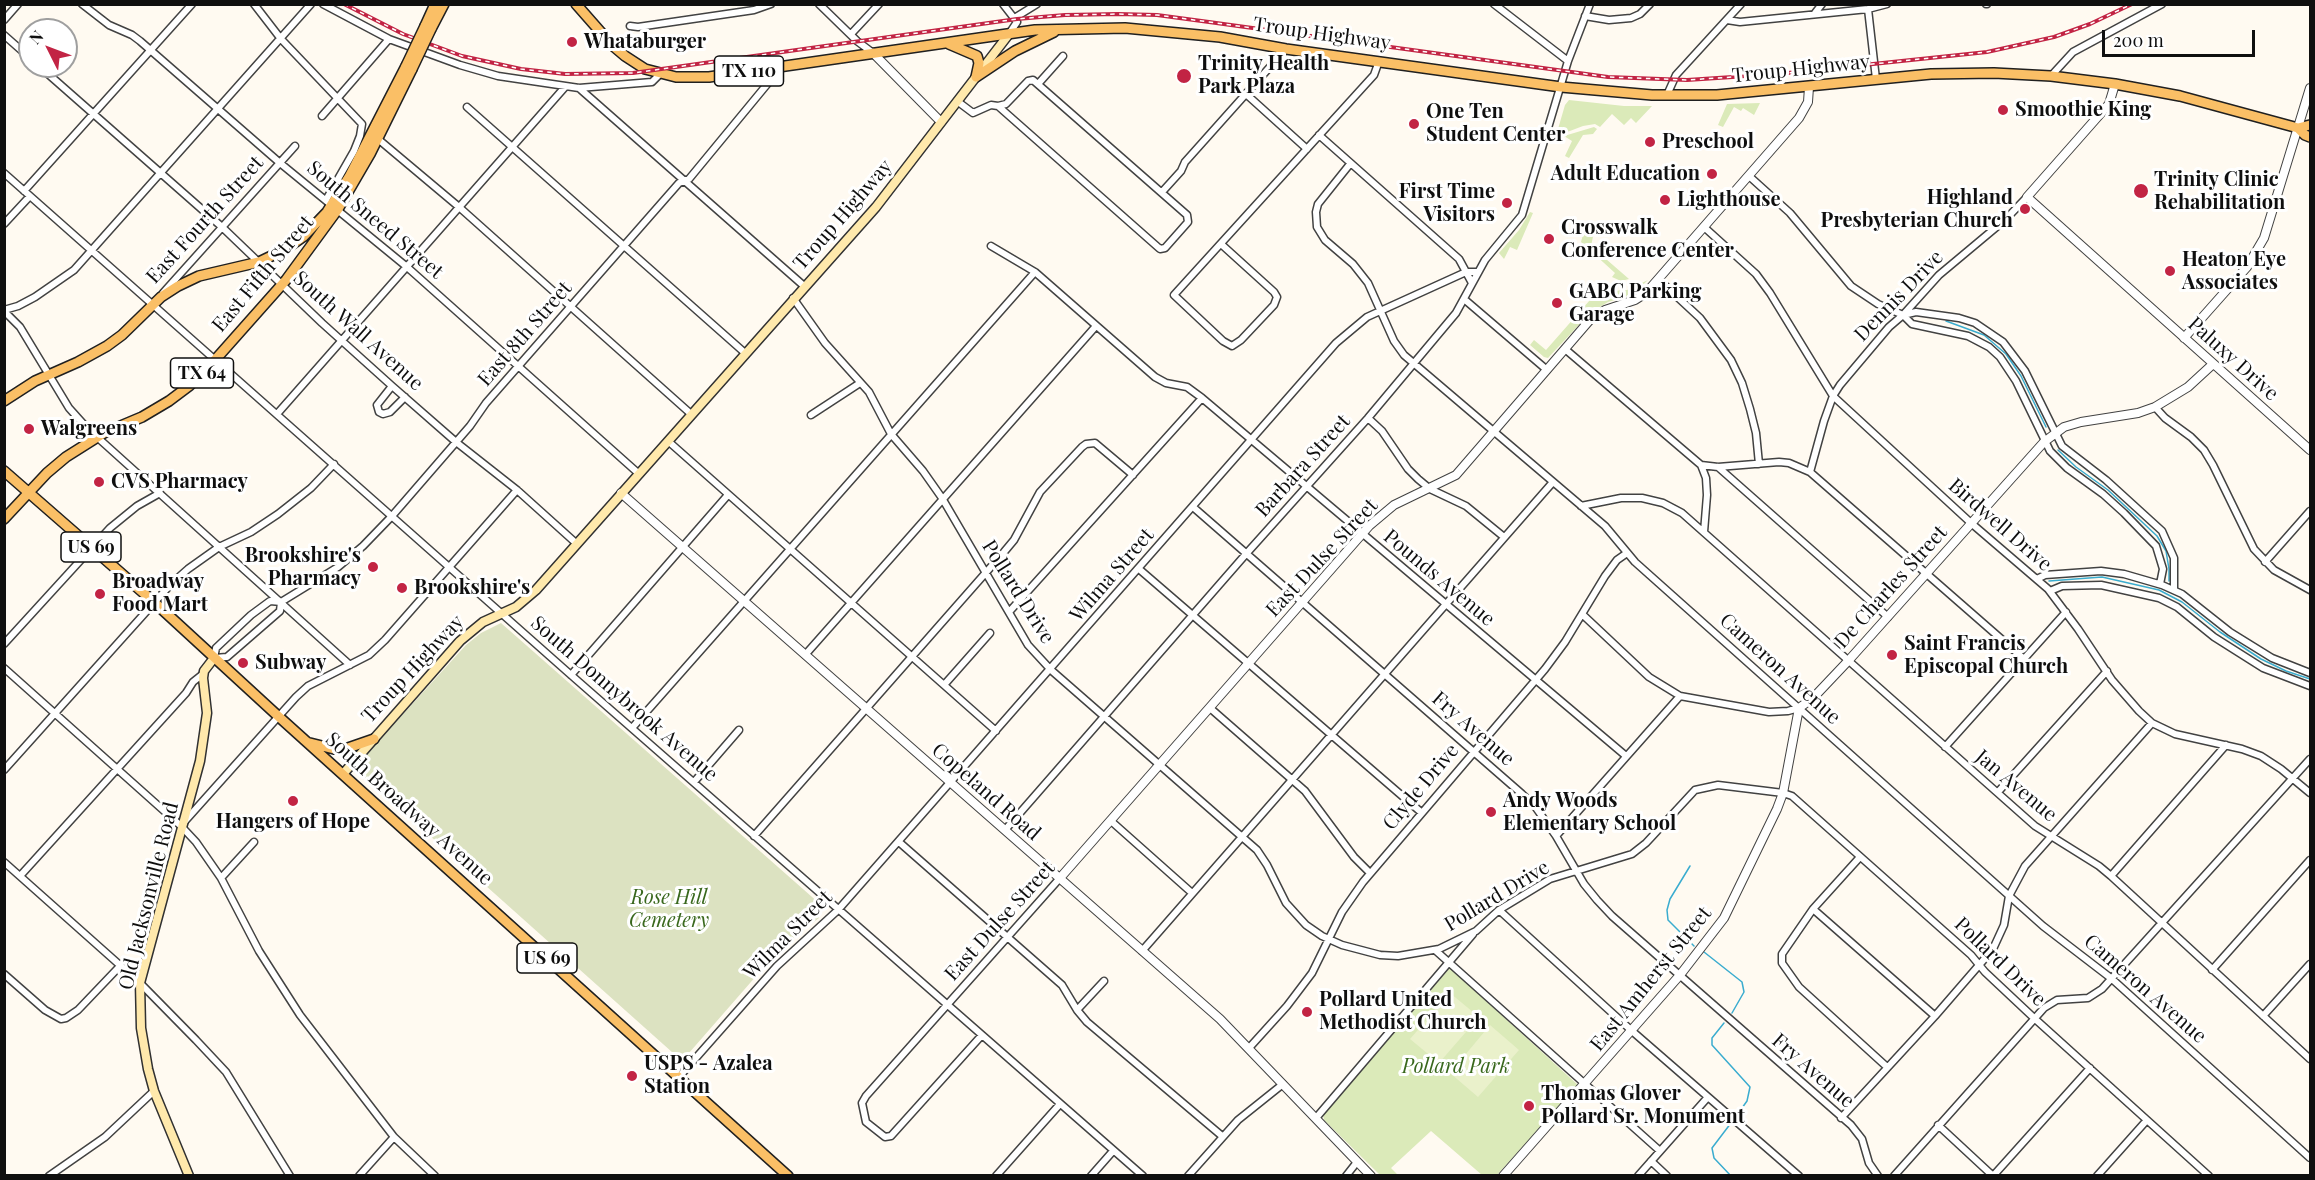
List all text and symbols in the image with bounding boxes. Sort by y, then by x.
street label: Troup Highway [1252,12,1392,56]
north arrow [18,18,78,78]
scale bar [2105,18,2258,56]
text: N [24,26,47,48]
text: 200 m [2113,28,2164,52]
place label: Whataburger [584,30,706,54]
marker: Whataburger [565,35,579,49]
street label: Troup Highway [1731,50,1871,88]
place label: Trinity Health Park Plaza [1198,52,1329,99]
road number: TX 110 [714,56,783,86]
marker: Trinity Health Park Plaza [1175,67,1193,85]
place label: Smoothie King [2015,98,2151,122]
place label: One Ten Student Center [1426,100,1565,147]
marker: Smoothie King [1996,103,2010,117]
marker: One Ten Student Center [1407,117,1421,131]
place label: Preschool [1662,130,1754,154]
marker: Preschool [1643,135,1657,149]
street label: East Fourth Street [142,151,268,289]
street label: Troup Highway [789,155,897,275]
street label: South Sneed Street [302,156,448,284]
place label: Adult Education [1551,162,1700,186]
marker: Adult Education [1705,167,1719,181]
place label: Trinity Clinic Rehabilitation [2154,168,2285,215]
place label: First Time Visitors [1399,180,1495,227]
marker: Trinity Clinic Rehabilitation [2132,182,2150,200]
place label: Highland Presbyterian Church [1821,186,2013,233]
place label: Lighthouse [1677,188,1781,212]
marker: Lighthouse [1658,193,1672,207]
marker: First Time Visitors [1500,196,1514,210]
marker: Highland Presbyterian Church [2018,202,2032,216]
street label: East Fifth Street [207,211,319,337]
place label: Crosswalk Conference Center [1561,216,1734,263]
marker: Crosswalk Conference Center [1542,232,1556,246]
street label: Dennis Drive [1850,246,1948,346]
place label: Heaton Eye Associates [2182,248,2286,295]
marker: Heaton Eye Associates [2163,264,2177,278]
street label: South Wall Avenue [288,266,428,396]
street label: East 8th Street [473,277,577,391]
place label: GABC Parking Garage [1569,280,1702,327]
marker: GABC Parking Garage [1550,296,1564,310]
street label: Paluxy Drive [2183,312,2283,406]
road number: TX 64 [170,358,234,388]
street label: Barbara Street [1251,410,1355,522]
place label: Walgreens [41,417,137,441]
marker: Walgreens [22,422,36,436]
place label: CVS Pharmacy [111,470,248,494]
street label: Birdwell Drive [1943,474,2057,576]
marker: CVS Pharmacy [92,475,106,489]
street label: East Dulse Street [1261,494,1383,622]
street label: De Charles Street [1830,521,1952,653]
street label: Wilma Street [1065,524,1159,626]
street label: Pounds Avenue [1379,525,1499,631]
road number: US 69 [61,532,121,562]
street label: Pollard Drive [977,536,1059,648]
place label: Brookshire's Pharmacy [245,544,361,591]
marker: Brookshire's Pharmacy [366,560,380,574]
place label: Broadway Food Mart [112,570,208,617]
place label: Brookshire's [414,576,530,600]
marker: Brookshire's [395,581,409,595]
marker: Broadway Food Mart [93,587,107,601]
street label: Cameron Avenue [1715,609,1845,729]
street label: Troup Highway [357,610,469,728]
street label: South Donnybrook Avenue [526,611,722,787]
place label: Saint Francis Episcopal Church [1904,632,2068,679]
marker: Saint Francis Episcopal Church [1885,648,1899,662]
place label: Subway [255,651,326,675]
marker: Subway [236,656,250,670]
street label: Fry Avenue [1427,687,1519,771]
street label: South Broadway Avenue [320,728,498,890]
street label: Copeland Road [927,738,1045,846]
street label: Clyde Drive [1378,739,1464,835]
street label: Jan Avenue [1970,745,2062,827]
place label: Andy Woods Elementary School [1503,789,1676,836]
marker: Hangers of Hope [286,794,300,808]
street label: Old Jacksonville Road [114,800,184,992]
marker: Andy Woods Elementary School [1484,805,1498,819]
place label: Hangers of Hope [216,810,370,834]
street label: Pollard Drive [1440,855,1554,937]
street label: East Dulse Street [940,856,1060,986]
park label: Rose Hill Cemetery [629,886,709,933]
street label: Wilma Street [739,886,837,984]
street label: East Amherst Street [1585,902,1717,1056]
street label: Pollard Drive [1949,912,2051,1012]
street label: Cameron Avenue [2079,929,2211,1049]
road number: US 69 [517,943,577,973]
place label: Pollard United Methodist Church [1319,988,1486,1035]
marker: Pollard United Methodist Church [1300,1005,1314,1019]
street label: Fry Avenue [1767,1029,1859,1113]
place label: USPS - Azalea Station [644,1052,773,1099]
park label: Pollard Park [1402,1055,1510,1079]
marker: USPS - Azalea Station [625,1069,639,1083]
place label: Thomas Glover Pollard Sr. Monument [1541,1082,1745,1129]
marker: Thomas Glover Pollard Sr. Monument [1522,1099,1536,1113]

